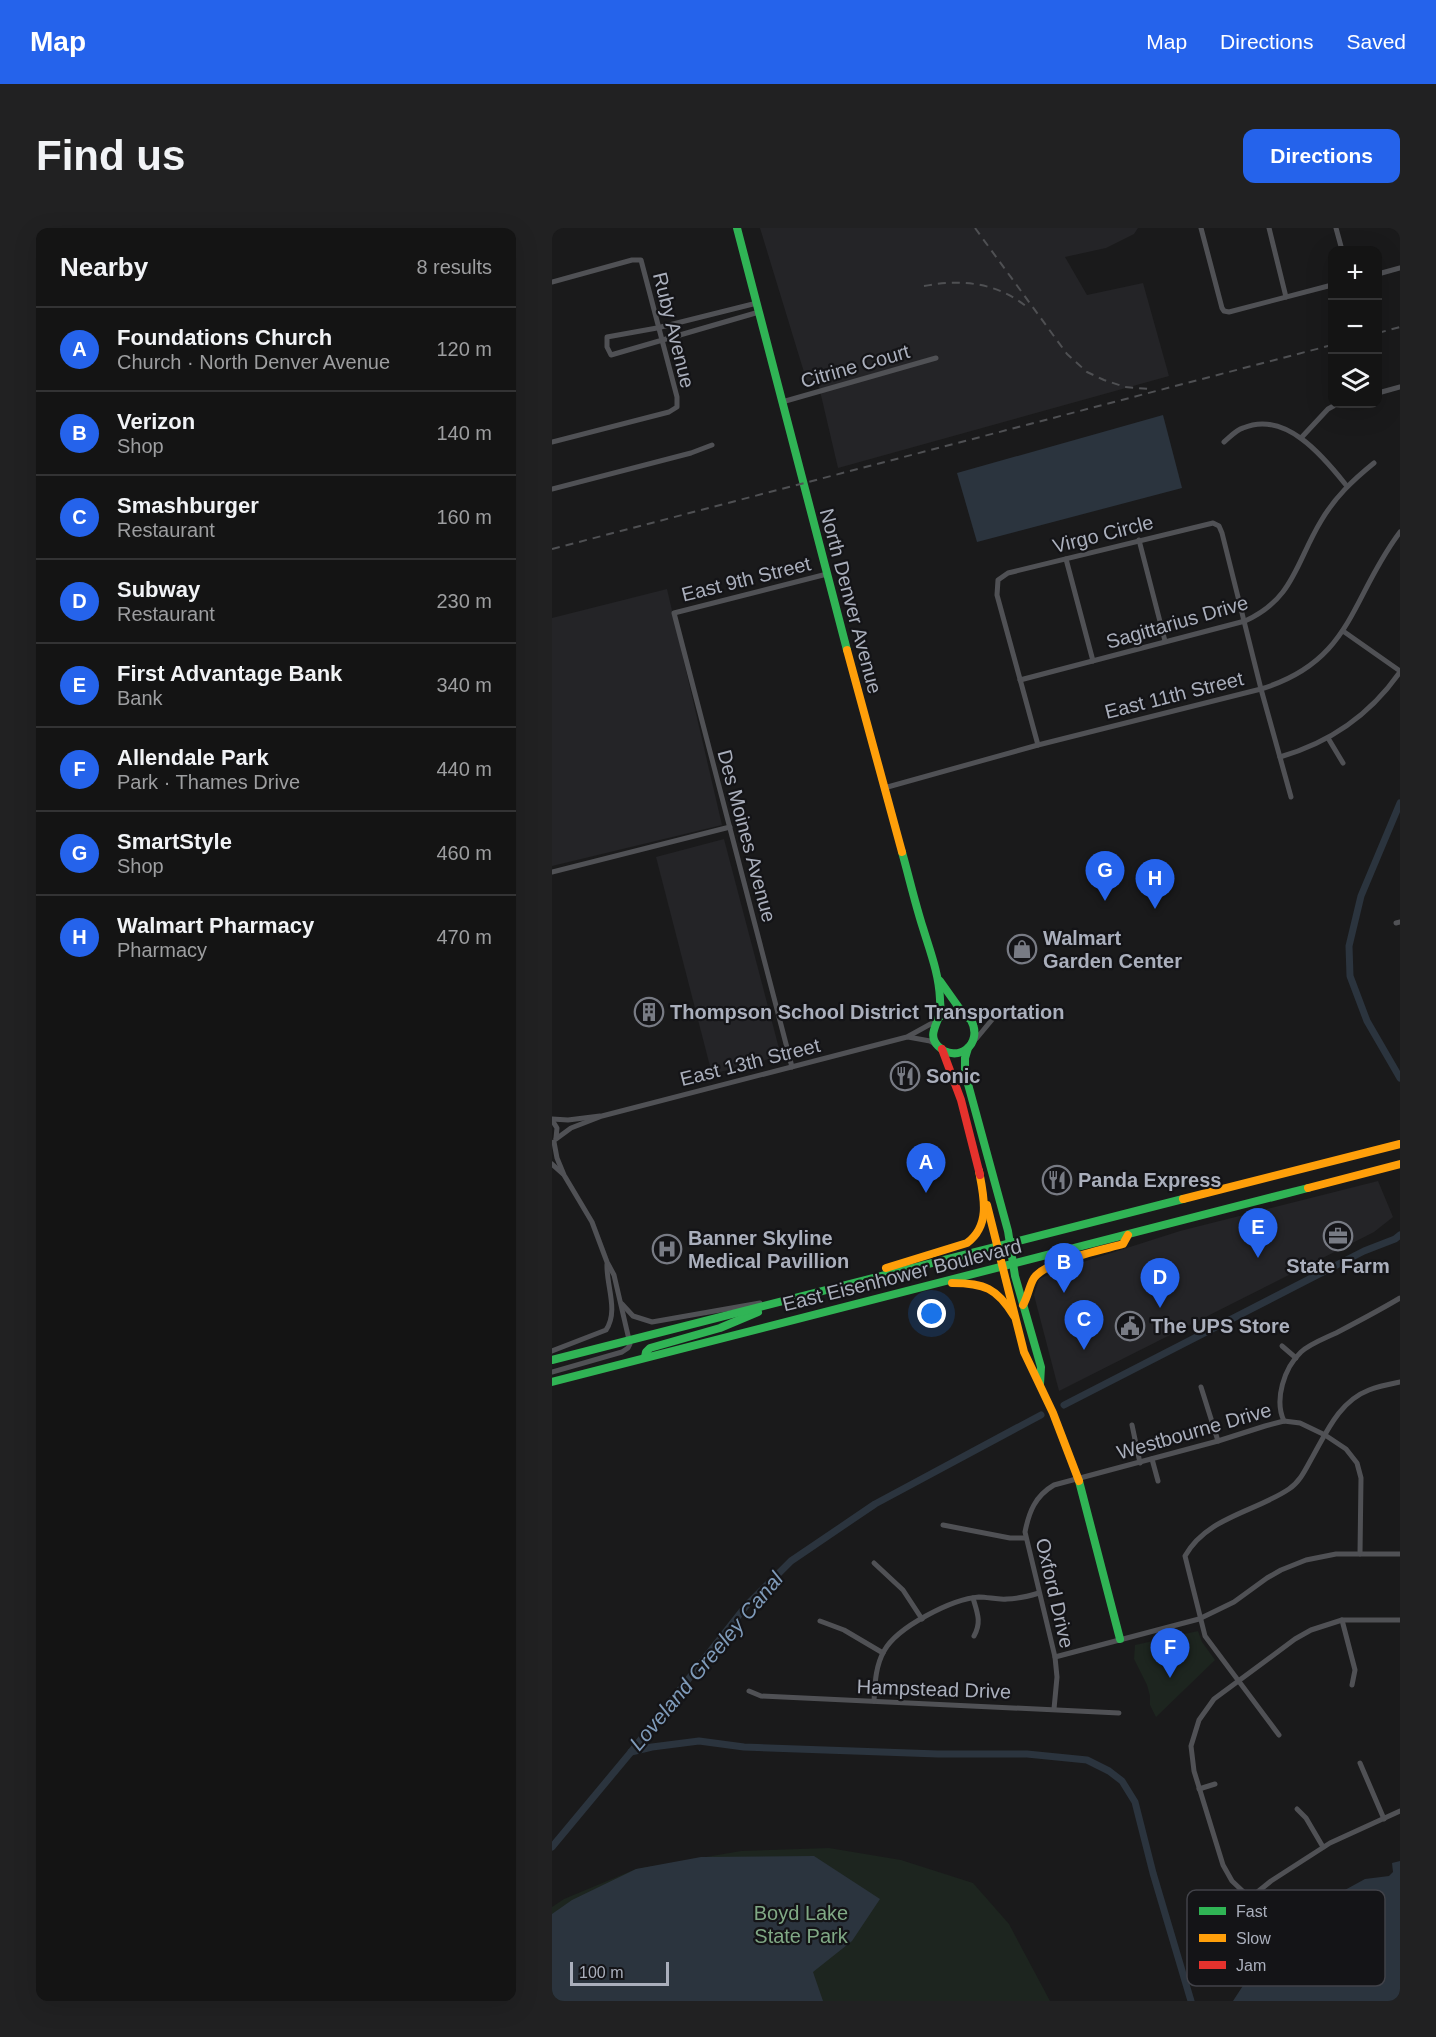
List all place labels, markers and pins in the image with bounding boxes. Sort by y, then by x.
pin: G [1086,852,1124,901]
pin: H [1136,860,1174,909]
place label: Walmart Garden Center [1043,927,1182,972]
shop icon: Walmart Garden Center [1006,933,1038,965]
building icon: Thompson School District Transportation [633,996,665,1028]
place label: Thompson School District Transportation [670,1001,1064,1023]
restaurant icon: Sonic [889,1060,921,1092]
place label: Sonic [926,1065,980,1087]
pin: A [906,1144,946,1193]
restaurant icon: Panda Express [1041,1164,1073,1196]
place label: Panda Express [1078,1169,1221,1191]
pin: E [1238,1208,1278,1258]
office icon: State Farm [1322,1220,1354,1252]
place label: Banner Skyline Medical Pavillion [688,1227,849,1272]
hospital icon: Banner Skyline Medical Pavillion [651,1233,683,1265]
pin: B [1044,1244,1084,1293]
place label: State Farm [1286,1255,1390,1277]
pin: D [1140,1258,1180,1308]
pin: C [1064,1300,1104,1350]
public building icon: The UPS Store [1114,1310,1146,1342]
place label: The UPS Store [1151,1315,1290,1337]
pin: F [1150,1628,1190,1678]

